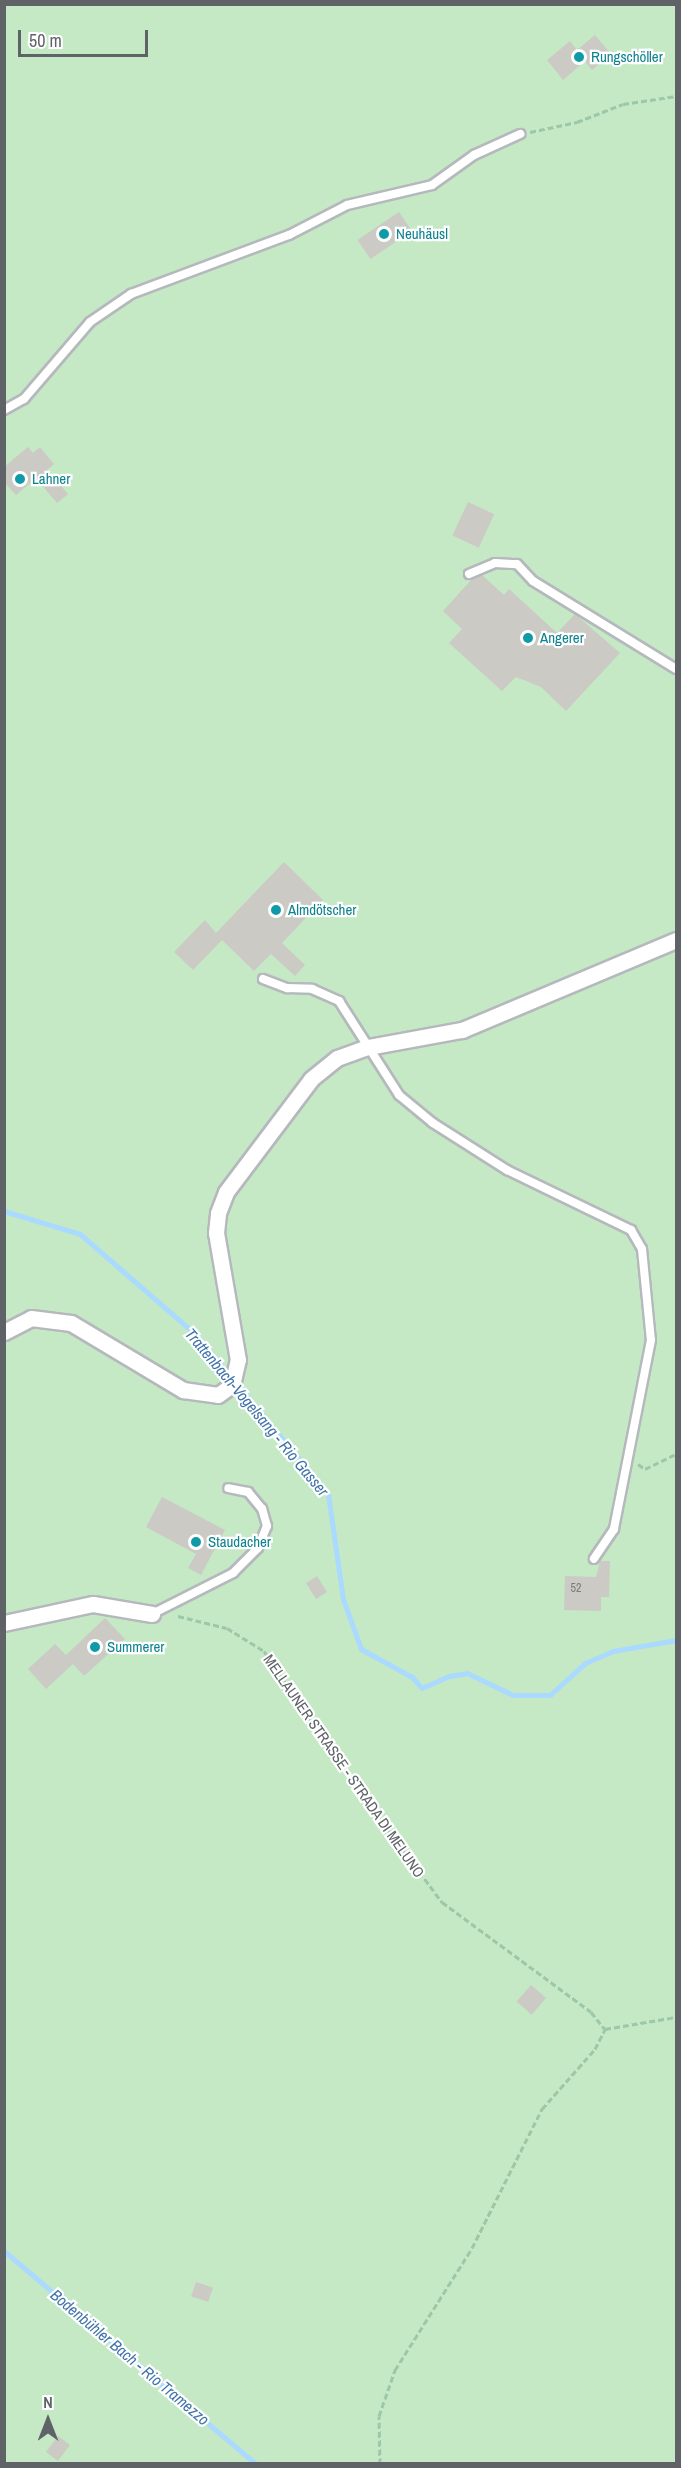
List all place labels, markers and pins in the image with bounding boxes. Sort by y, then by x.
place label: Rungschöller [591,48,663,66]
marker: Rungschöller [572,50,586,64]
place label: Neuhäusl [396,225,448,243]
marker: Neuhäusl [377,227,391,241]
place label: Lahner [32,470,70,488]
marker: Lahner [13,472,27,486]
place label: Angerer [540,629,584,647]
marker: Angerer [521,631,535,645]
place label: Almdötscher [288,901,356,919]
marker: Almdötscher [269,903,283,917]
place label: Staudacher [208,1533,271,1551]
marker: Staudacher [189,1535,203,1549]
place label: Summerer [107,1638,164,1656]
marker: Summerer [88,1640,102,1654]

